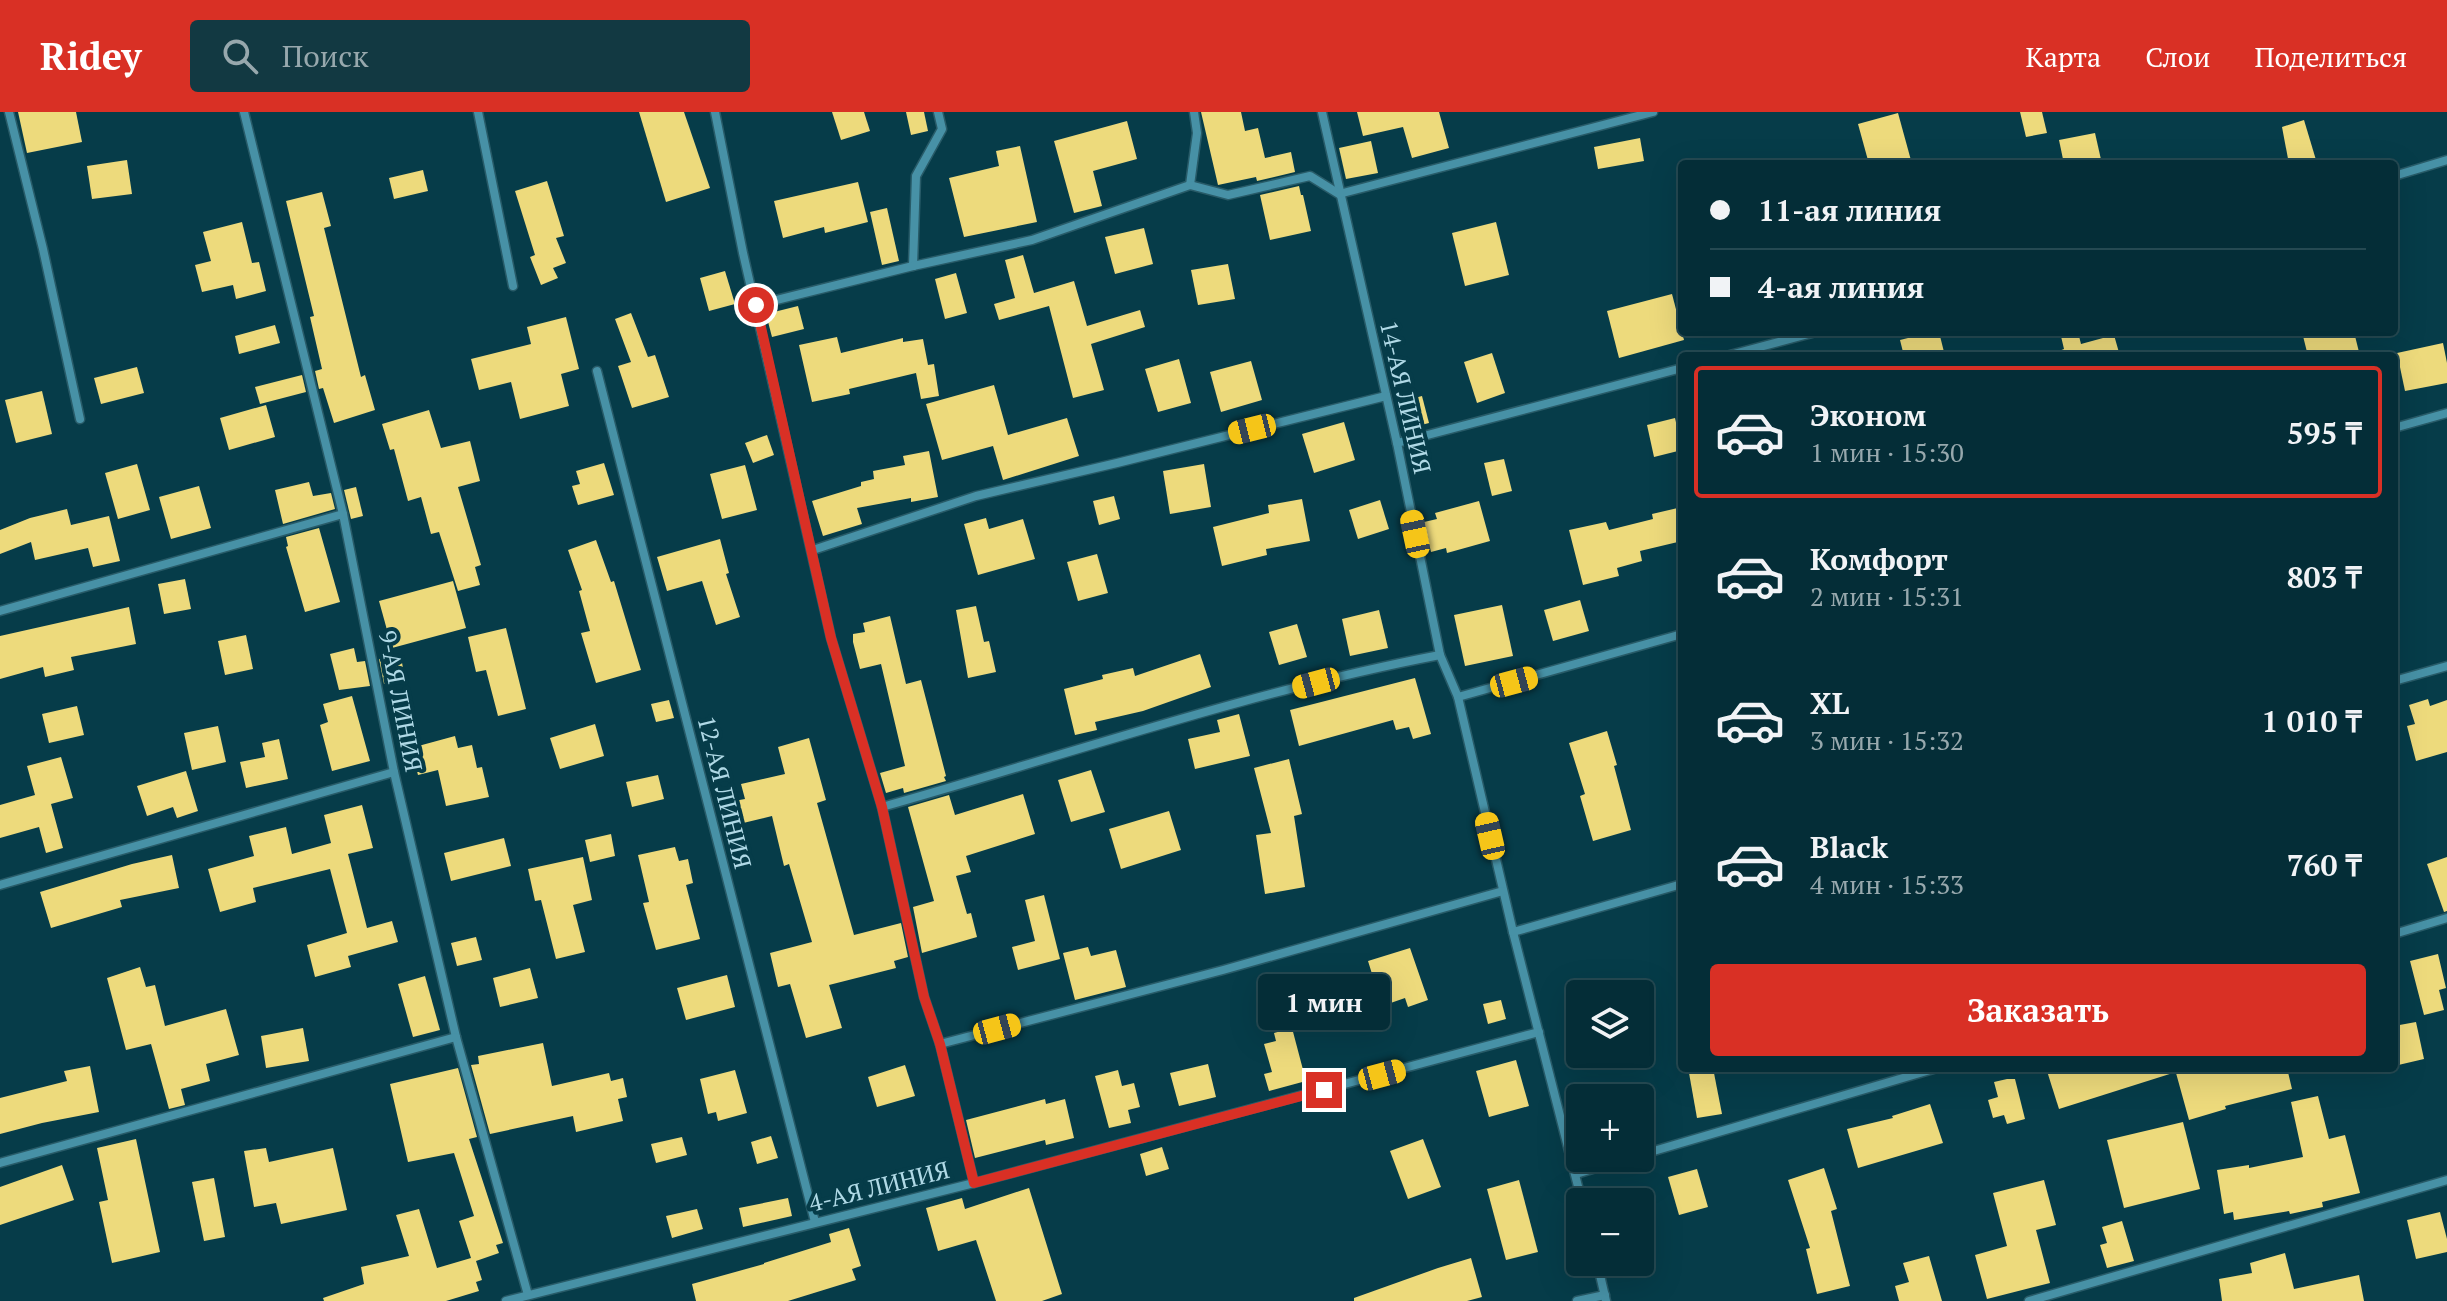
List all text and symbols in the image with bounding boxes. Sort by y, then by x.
search box [190,20,750,92]
text: Ridey [40,31,142,81]
icon: search [218,34,262,78]
text: Поиск [282,36,368,76]
text: Карта [2026,38,2101,75]
text: Слои [2145,38,2210,75]
text: Поделиться [2254,38,2407,75]
text: 11-ая линия [1758,190,1941,230]
text: 4-ая линия [1758,267,1924,307]
route start [738,287,774,323]
street label: 14-АЯ ЛИНИЯ [1373,317,1439,477]
text: Эконом [1810,395,1926,435]
icon: car [1714,396,1786,468]
car [1226,412,1278,446]
text: 595 ₸ [2287,413,2362,453]
text: 1 мин · 15:30 [1810,435,1964,469]
car [1398,508,1432,560]
text: Комфорт [1810,539,1948,579]
icon: car [1714,540,1786,612]
text: 803 ₸ [2287,557,2362,597]
text: 2 мин · 15:31 [1810,579,1964,613]
street label: 9-АЯ ЛИНИЯ [372,628,430,774]
car [1488,664,1540,700]
car [1290,665,1342,701]
text: XL [1810,683,1849,723]
icon: car [1714,684,1786,756]
text: 1 010 ₸ [2262,701,2362,741]
street label: 12-АЯ ЛИНИЯ [691,712,759,872]
text: 3 мин · 15:32 [1810,723,1964,757]
car [1473,810,1507,862]
text: Black [1810,827,1888,867]
icon: car [1714,828,1786,900]
text: 760 ₸ [2287,845,2362,885]
text: 4 мин · 15:33 [1810,867,1964,901]
button: Заказать [1710,964,2366,1056]
callout: 1 мин [1258,974,1390,1030]
map controls [1566,980,1654,1276]
button: layers [1566,980,1654,1068]
text: 1 мин [1285,985,1363,1019]
car [971,1011,1023,1047]
car [1356,1057,1408,1093]
route end [1306,1072,1342,1108]
button: + [1566,1084,1654,1172]
street label: 4-АЯ ЛИНИЯ [806,1153,952,1219]
button: − [1566,1188,1654,1276]

